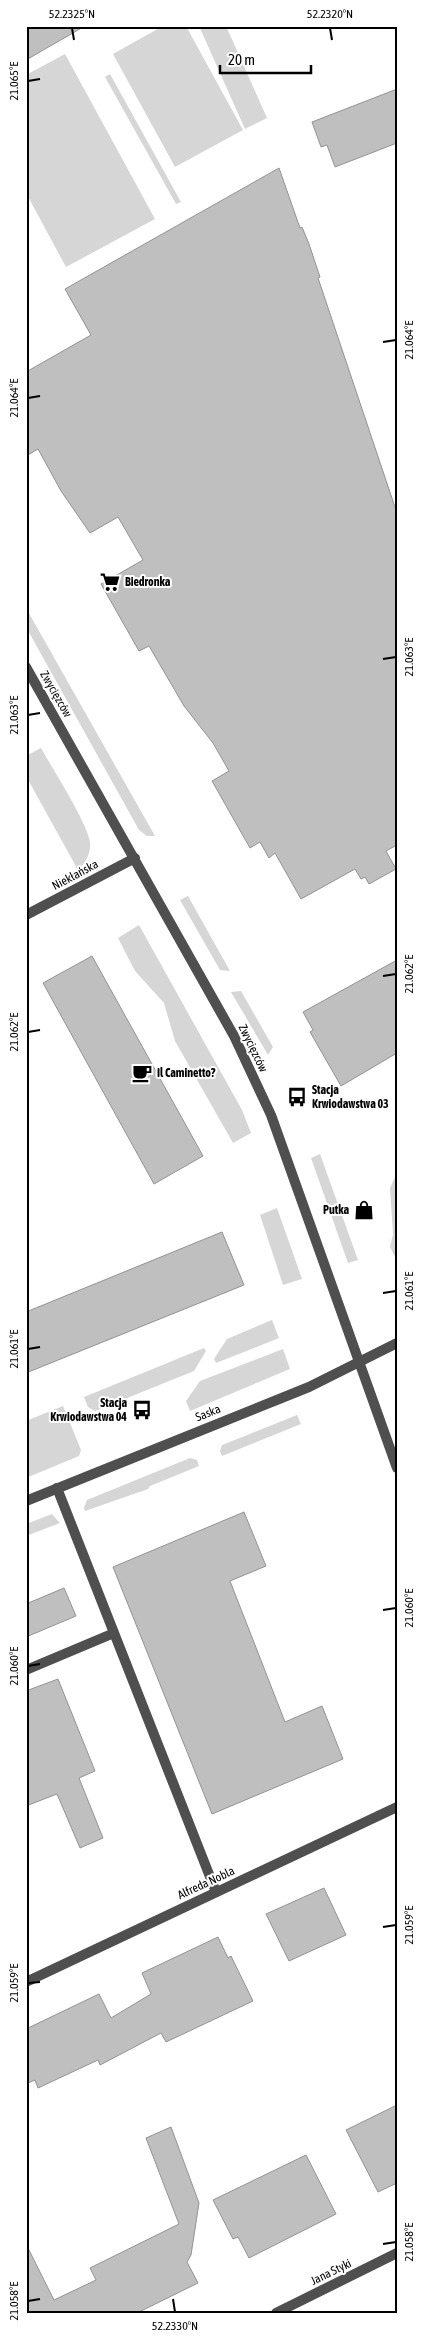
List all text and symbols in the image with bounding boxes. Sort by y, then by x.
text: 52.2325°N [49,7,95,21]
text: 52.2320°N [307,7,353,21]
scale bar [220,42,312,74]
text: 20 m [228,51,255,68]
text: 21.065°E [7,62,21,100]
text: 21.064°E [402,321,416,359]
text: 21.064°E [7,379,21,417]
supermarket icon: Biedronka [99,571,121,593]
place label: Biedronka [125,575,171,589]
text: 21.063°E [402,638,416,676]
street label: Zwycięzców [37,668,75,720]
text: 21.063°E [7,696,21,734]
street label: Niekłańska [50,857,100,893]
text: 21.062°E [402,955,416,993]
text: 21.062°E [7,1013,21,1051]
street label: Zwycięzców [235,1022,271,1074]
cafe icon: Il Caminetto? [131,1062,153,1084]
place label: Il Caminetto? [157,1066,216,1080]
place label: Stacja Krwiodawstwa 03 [312,1083,389,1111]
bus stop icon: Stacja Krwiodawstwa 03 [286,1086,308,1108]
shop icon: Putka [353,1199,375,1221]
place label: Putka [323,1203,349,1217]
text: 21.061°E [402,1272,416,1310]
text: 21.061°E [7,1330,21,1368]
place label: Stacja Krwiodawstwa 04 [50,1396,127,1424]
bus stop icon: Stacja Krwiodawstwa 04 [131,1399,153,1421]
street label: Saska [193,1402,223,1424]
text: 21.060°E [402,1589,416,1627]
text: 21.060°E [7,1647,21,1685]
street label: Alfreda Nobla [175,1864,237,1902]
text: 21.059°E [402,1906,416,1944]
text: 21.059°E [7,1964,21,2002]
text: 21.058°E [402,2223,416,2261]
street label: Jana Styki [308,2256,354,2288]
text: 21.058°E [7,2282,21,2320]
text: 52.2330°N [152,2319,198,2333]

